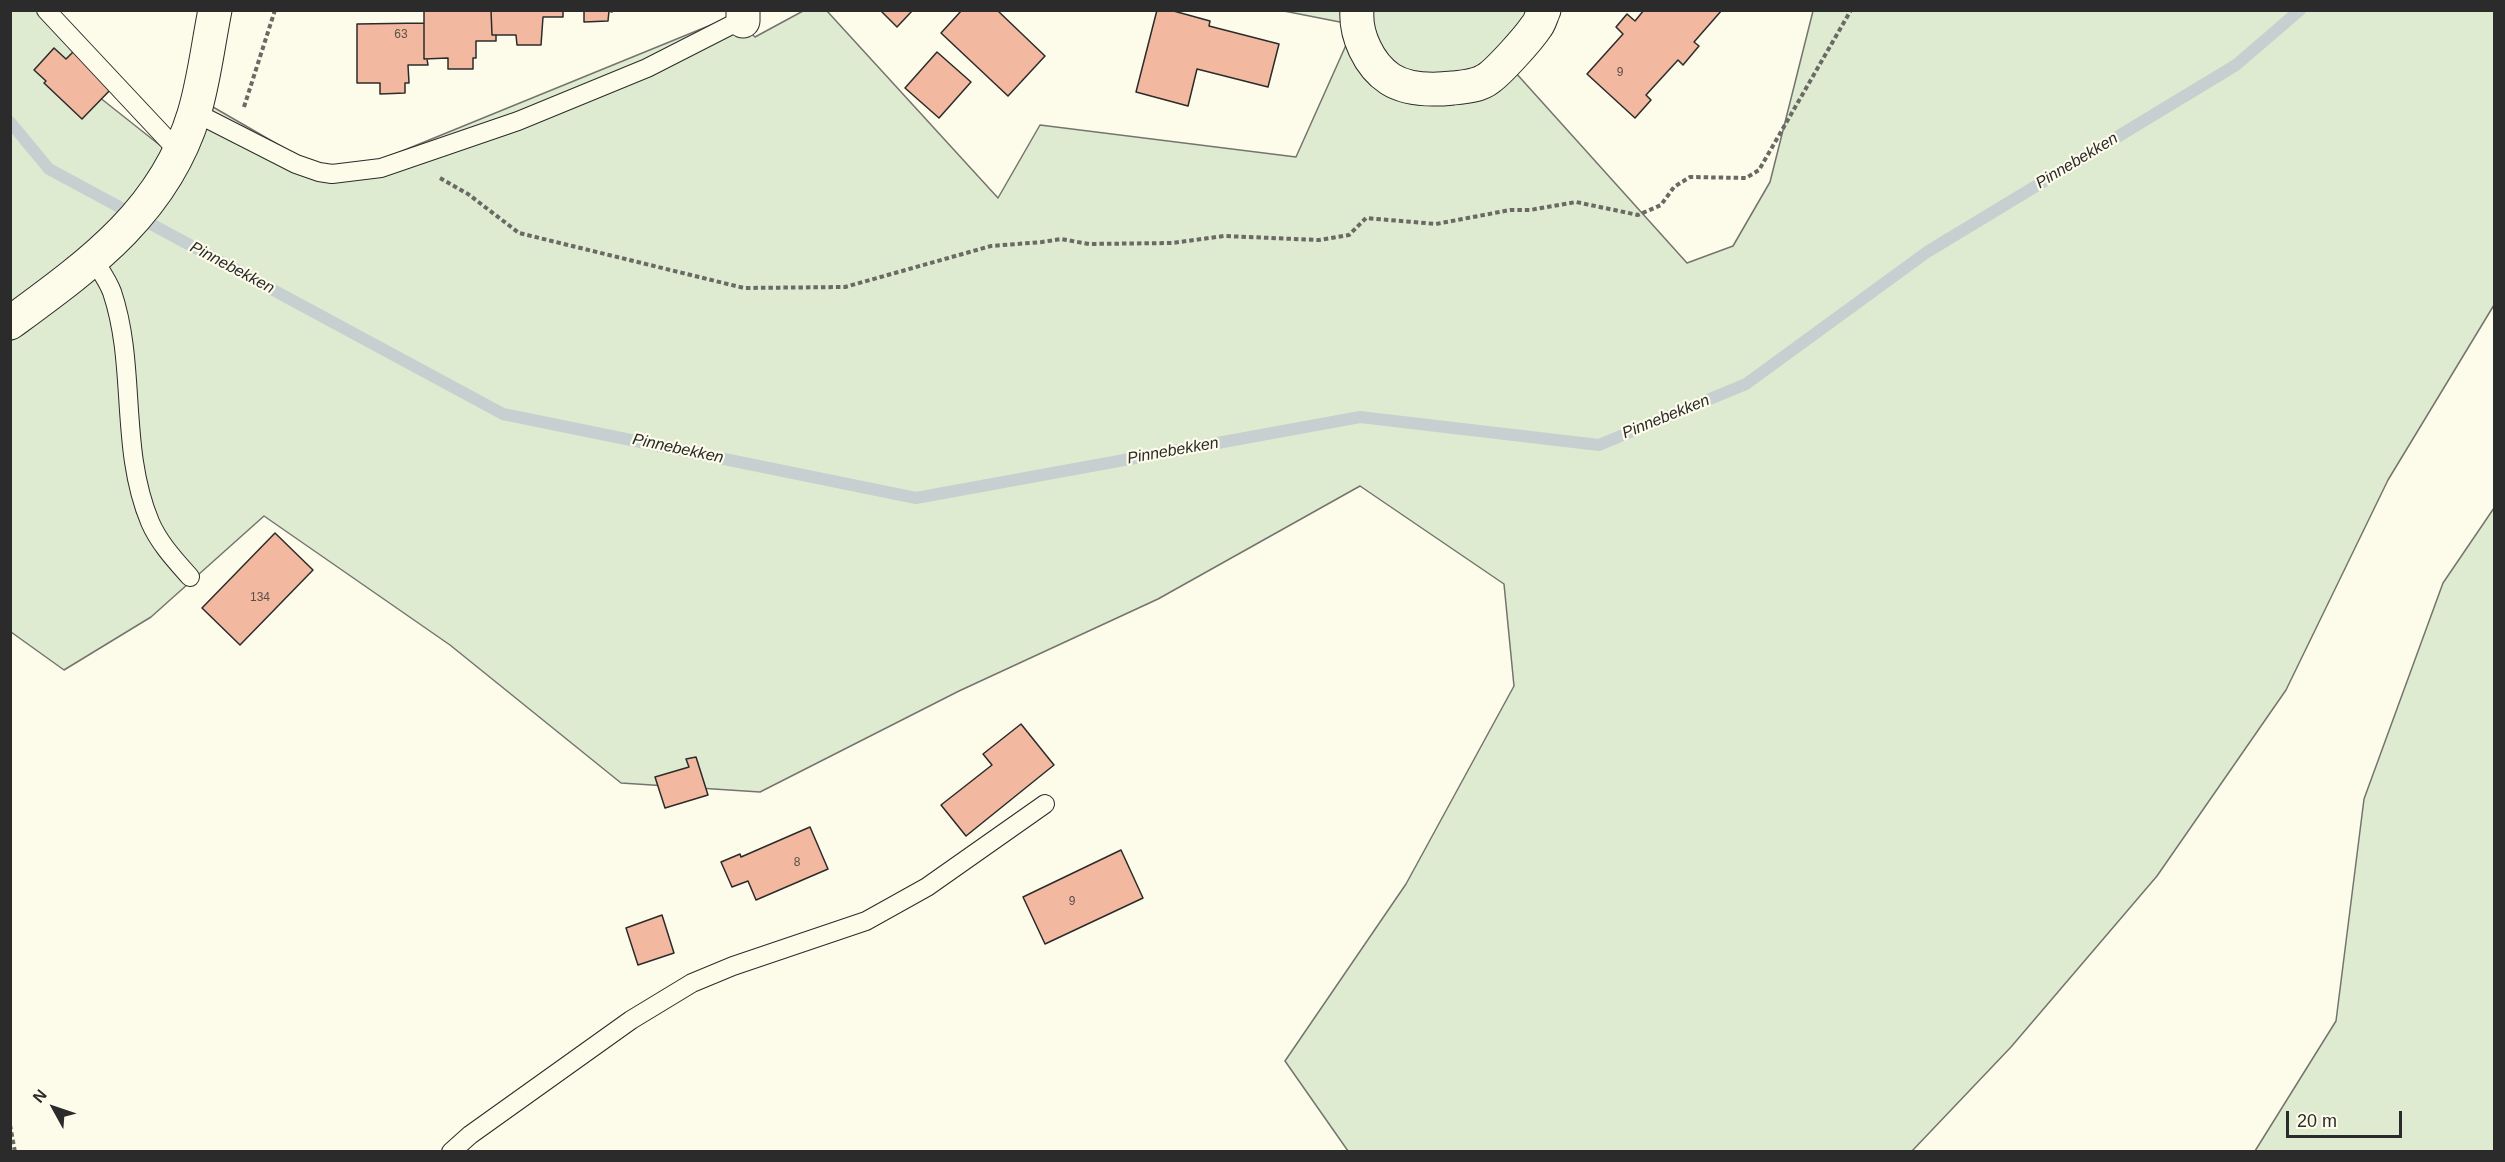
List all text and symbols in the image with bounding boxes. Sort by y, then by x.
house number: 63 [394,28,408,42]
house number: 9 [1617,66,1623,80]
water label: Pinnebekken [2032,129,2122,193]
water label: Pinnebekken [187,238,277,298]
water label: Pinnebekken [1620,391,1712,443]
water label: Pinnebekken [631,430,725,468]
water label: Pinnebekken [1126,434,1220,468]
house number: 134 [250,591,270,605]
house number: 8 [794,856,800,870]
house number: 9 [1069,895,1075,909]
north arrow [24,1078,84,1138]
text: N [30,1086,50,1106]
scale bar [2289,1099,2404,1137]
text: 20 m [2297,1111,2337,1131]

